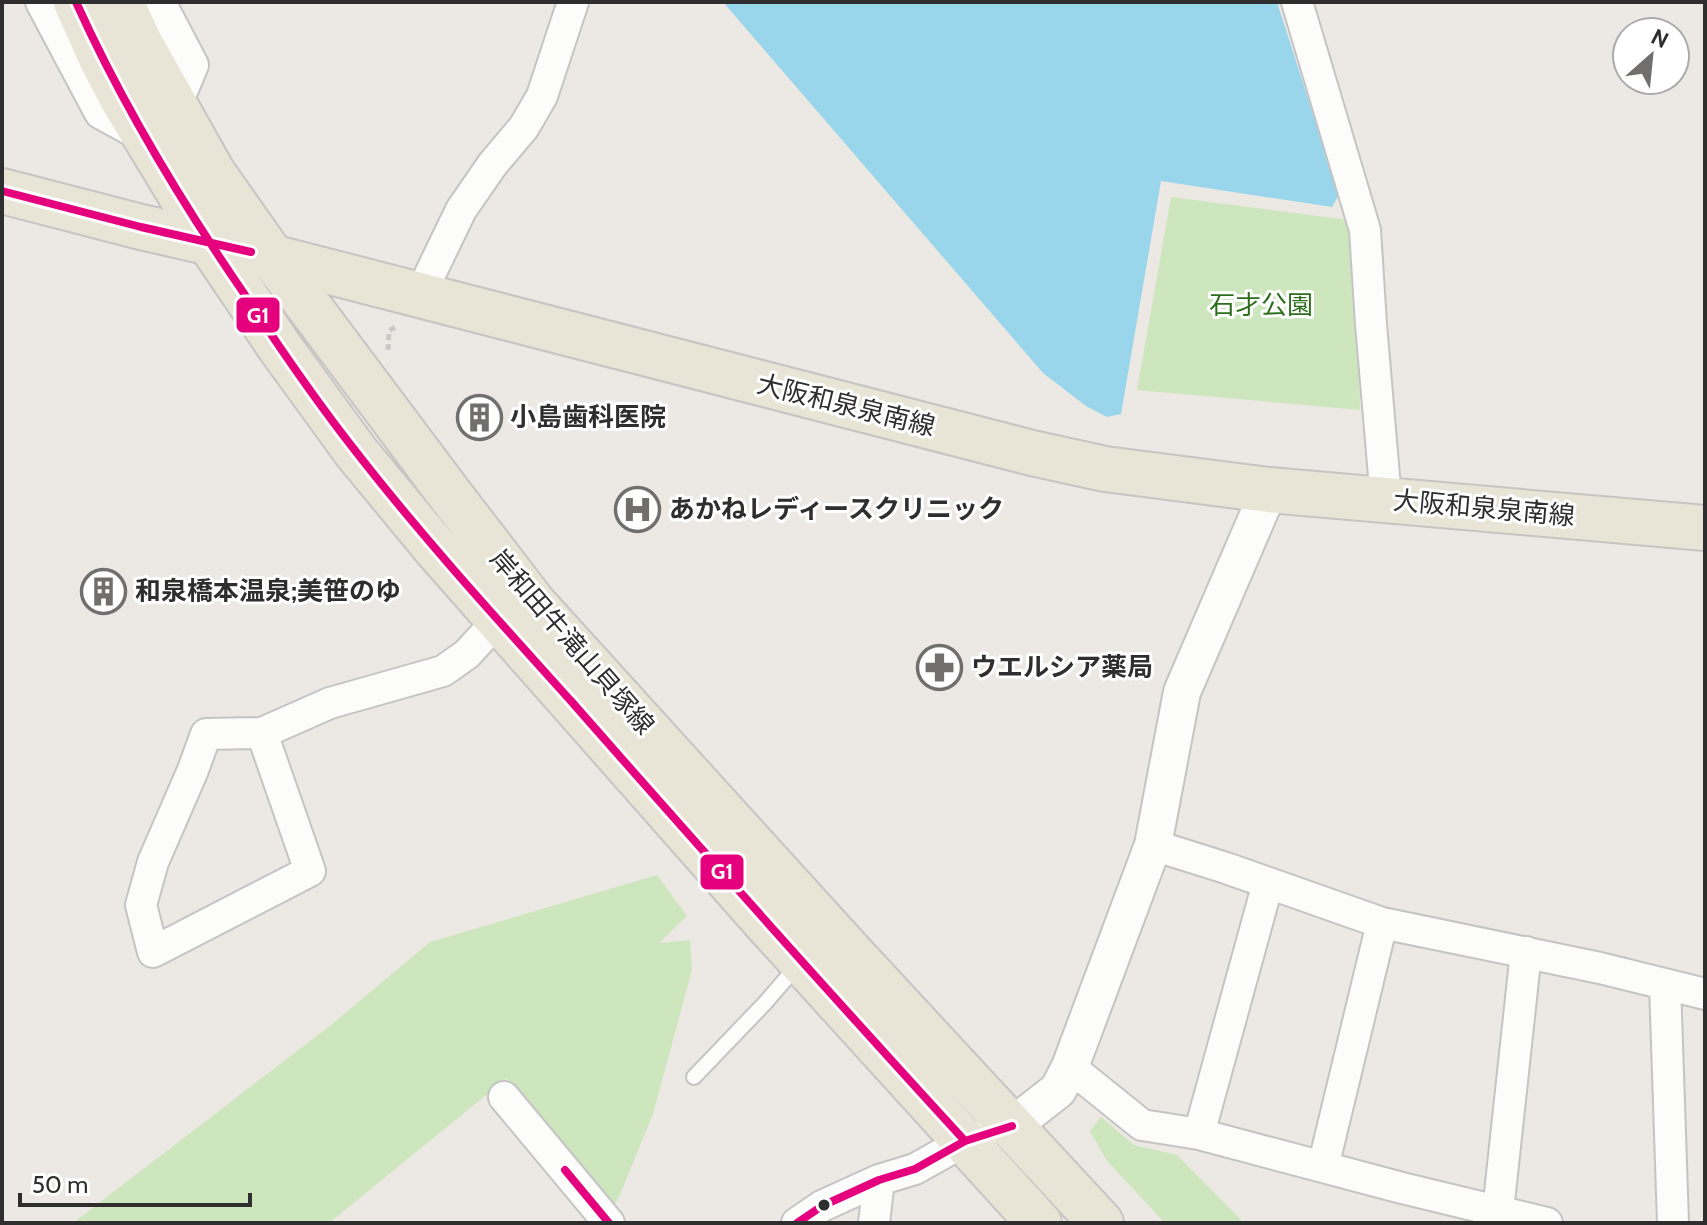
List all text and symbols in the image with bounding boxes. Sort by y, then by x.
north arrow [1611,16,1691,96]
text: N [1647,23,1673,54]
park label: 石才公園 [1209,289,1313,321]
line badge: G1 [235,296,281,334]
text: G1 [247,302,269,329]
street label: 大阪和泉泉南線 [754,367,938,443]
building icon: 小島歯科医院 [455,393,503,441]
place label: 小島歯科医院 [510,401,666,433]
street label: 大阪和泉泉南線 [1392,484,1576,532]
hospital icon: あかねレディースクリニック [614,485,662,533]
place label: あかねレディースクリニック [669,493,1004,525]
street label: 岸和田牛滝山貝塚線 [483,543,661,741]
building icon: 和泉橋本温泉;美笹のゆ [80,567,128,615]
place label: 和泉橋本温泉;美笹のゆ [135,575,401,607]
pharmacy icon: ウエルシア薬局 [916,643,964,691]
place label: ウエルシア薬局 [971,651,1153,683]
line badge: G1 [699,853,745,891]
text: G1 [711,858,733,885]
scale bar [20,1157,250,1207]
text: 50 m [32,1170,88,1199]
unlabelled marker [816,1197,832,1213]

